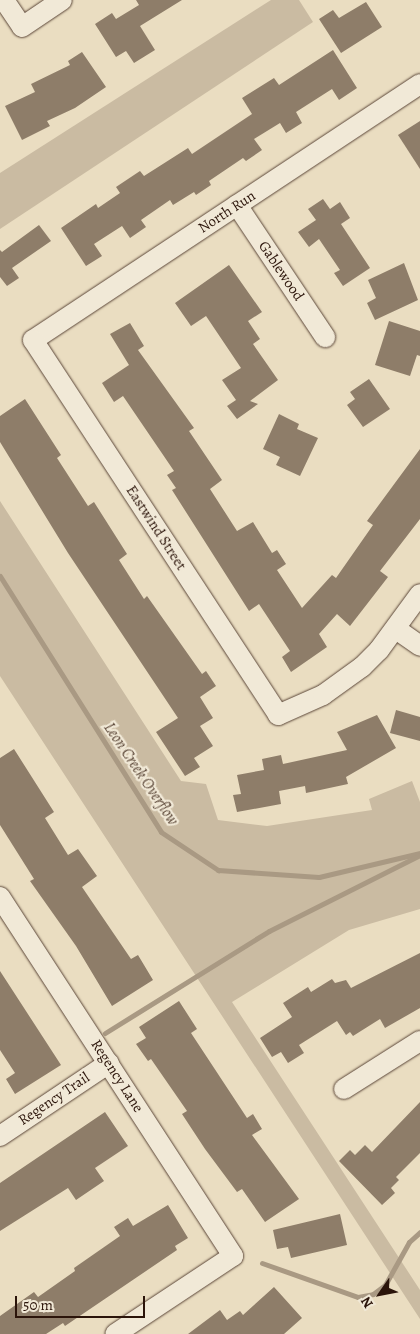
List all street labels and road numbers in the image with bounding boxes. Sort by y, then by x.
street label: North Run [195,187,259,237]
street label: Gablewood [254,238,308,304]
street label: Eastwind Street [122,482,190,574]
street label: Regency Lane [87,1036,147,1116]
street label: Regency Trail [15,1069,93,1129]

